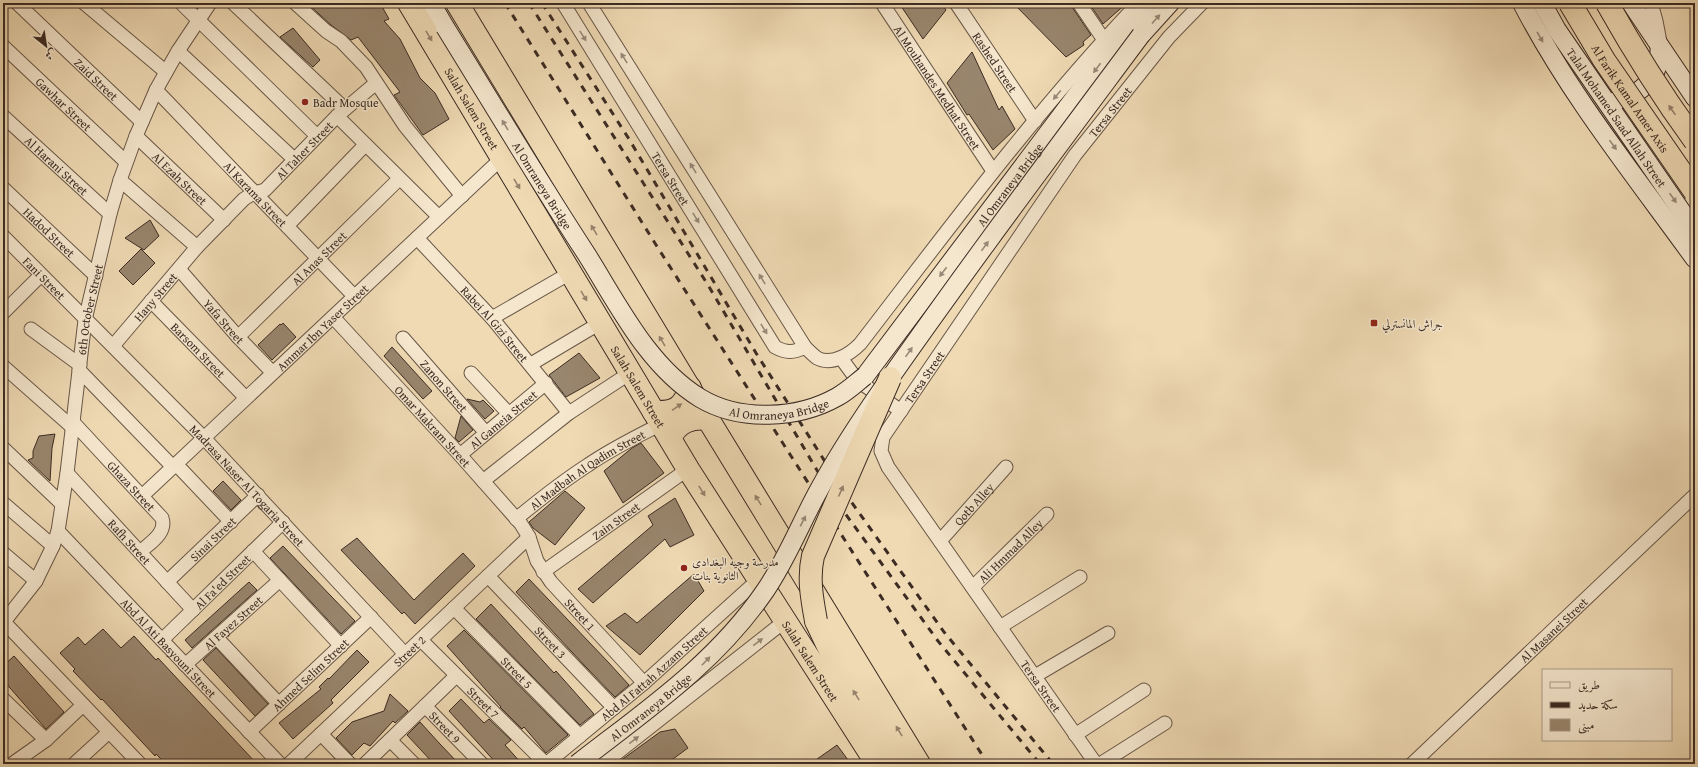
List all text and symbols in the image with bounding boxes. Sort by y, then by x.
one-way arrow [1151,14,1161,24]
street label: Al Mouhandes Medhat Street [890,22,985,154]
north arrow [26,26,66,66]
street label: Rashed Street [969,29,1022,96]
one-way arrow [426,30,433,42]
one-way arrow [580,30,587,42]
one-way arrow [1537,32,1544,43]
street label: Al Farik Kamal Amer Axis [1588,41,1674,156]
street label: Talal Mohamed Saad Allah Street [1563,44,1671,191]
text: ش [42,45,60,64]
one-way arrow [620,53,628,63]
street label: Zaid Street [71,54,123,104]
one-way arrow [1093,62,1101,73]
street label: Salah Salem Street [441,64,504,154]
street label: Gawhar Street [32,73,97,135]
street label: Tersa Street [1084,82,1136,140]
one-way arrow [1053,90,1062,100]
place label: Badr Mosque [313,94,379,111]
marker: Badr Mosque [300,97,310,107]
one-way arrow [1668,104,1676,115]
street label: Al Taher Street [272,116,337,183]
one-way arrow [501,120,509,130]
street label: Al Harani Street [21,132,93,199]
street label: Al Omraneya Bridge [509,138,577,233]
street label: Al Omraneya Bridge [972,139,1047,230]
one-way arrow [1609,140,1617,150]
street label: Al Ezah Street [149,148,212,209]
street label: Tersa Street [648,148,695,209]
street label: Al Karama Street [220,157,292,231]
one-way arrow [689,163,697,174]
one-way arrow [514,178,521,190]
one-way arrow [1669,193,1677,204]
street label: Hadod Street [20,203,80,261]
one-way arrow [692,212,699,224]
one-way arrow [591,224,598,236]
street label: Al Anas Street [287,226,350,289]
one-way arrow [981,241,989,251]
street label: Fani Street [19,253,70,304]
street label: 6th October Street [72,262,107,356]
one-way arrow [939,267,947,278]
street label: Hany Street [129,268,181,325]
one-way arrow [758,274,766,284]
street label: Ammar Ibn Yaser Street [272,279,372,374]
street label: Rabei Al Gizi Street [457,282,533,366]
one-way arrow [580,291,588,301]
street label: Yafa Street [200,295,249,348]
place label: جراش المانسترلي [1382,315,1443,334]
street label: Barsom Street [168,318,230,381]
marker: جراش المانسترلي [1369,318,1379,328]
one-way arrow [760,324,768,334]
one-way arrow [658,335,665,347]
street label: Salah Salem Street [607,342,670,432]
street label: Tersa Street [900,346,948,407]
one-way arrow [905,346,913,357]
street label: Zanon Street [417,355,473,416]
street label: Omar Makram Street [391,381,476,471]
street label: Al Gameia Street [465,385,541,452]
street label: Al Omraneya Bridge [728,394,832,423]
one-way arrow [671,403,682,411]
street label: Madrasa Naser Al Togaria Street [186,420,309,550]
street label: Al Madbah Al Qadim Street [526,425,649,513]
street label: Ghaza Street [104,456,160,515]
street label: Qotb Alley [950,479,997,529]
one-way arrow [838,485,844,496]
one-way arrow [698,486,706,496]
one-way arrow [754,495,762,505]
street label: Zain Street [588,497,644,543]
street label: Sinai Street [186,512,240,565]
street label: Rafh Street [105,515,156,568]
one-way arrow [800,515,806,527]
street label: Ali Hmmad Alley [974,515,1046,586]
street label: Al Fa'ed Street [190,549,255,613]
place label: مدرسة وجيه البغدادى الثانوية بنات [692,553,779,584]
marker: مدرسة وجيه البغدادى الثانوية بنات [679,563,689,573]
street label: Al Fayez Street [199,591,267,653]
street label: Al Masanei Street [1516,593,1592,666]
street label: Abd Al Ati Basyouni Street [117,594,221,702]
street label: Street 1 [561,594,600,634]
street label: Salah Salem Street [779,617,844,705]
street label: Abd Al Fattah Azzam Street [597,621,711,724]
street label: Street 3 [531,622,571,662]
street label: Street 2 [389,631,429,670]
street label: Ahmed Selim Street [268,633,353,715]
one-way arrow [752,638,763,647]
street label: Street 5 [497,652,537,692]
one-way arrow [701,656,711,666]
street label: Tersa Street [1017,656,1066,716]
street label: Al Omraneya Bridge [606,668,695,745]
legend [1542,669,1672,741]
text: طريق [1578,676,1600,693]
street label: Street 7 [464,682,503,722]
one-way arrow [852,690,860,700]
text: سكة حديد [1578,696,1618,713]
street label: Street 9 [426,707,465,747]
text: مبنى [1578,716,1594,734]
one-way arrow [896,725,903,737]
one-way arrow [628,736,639,744]

